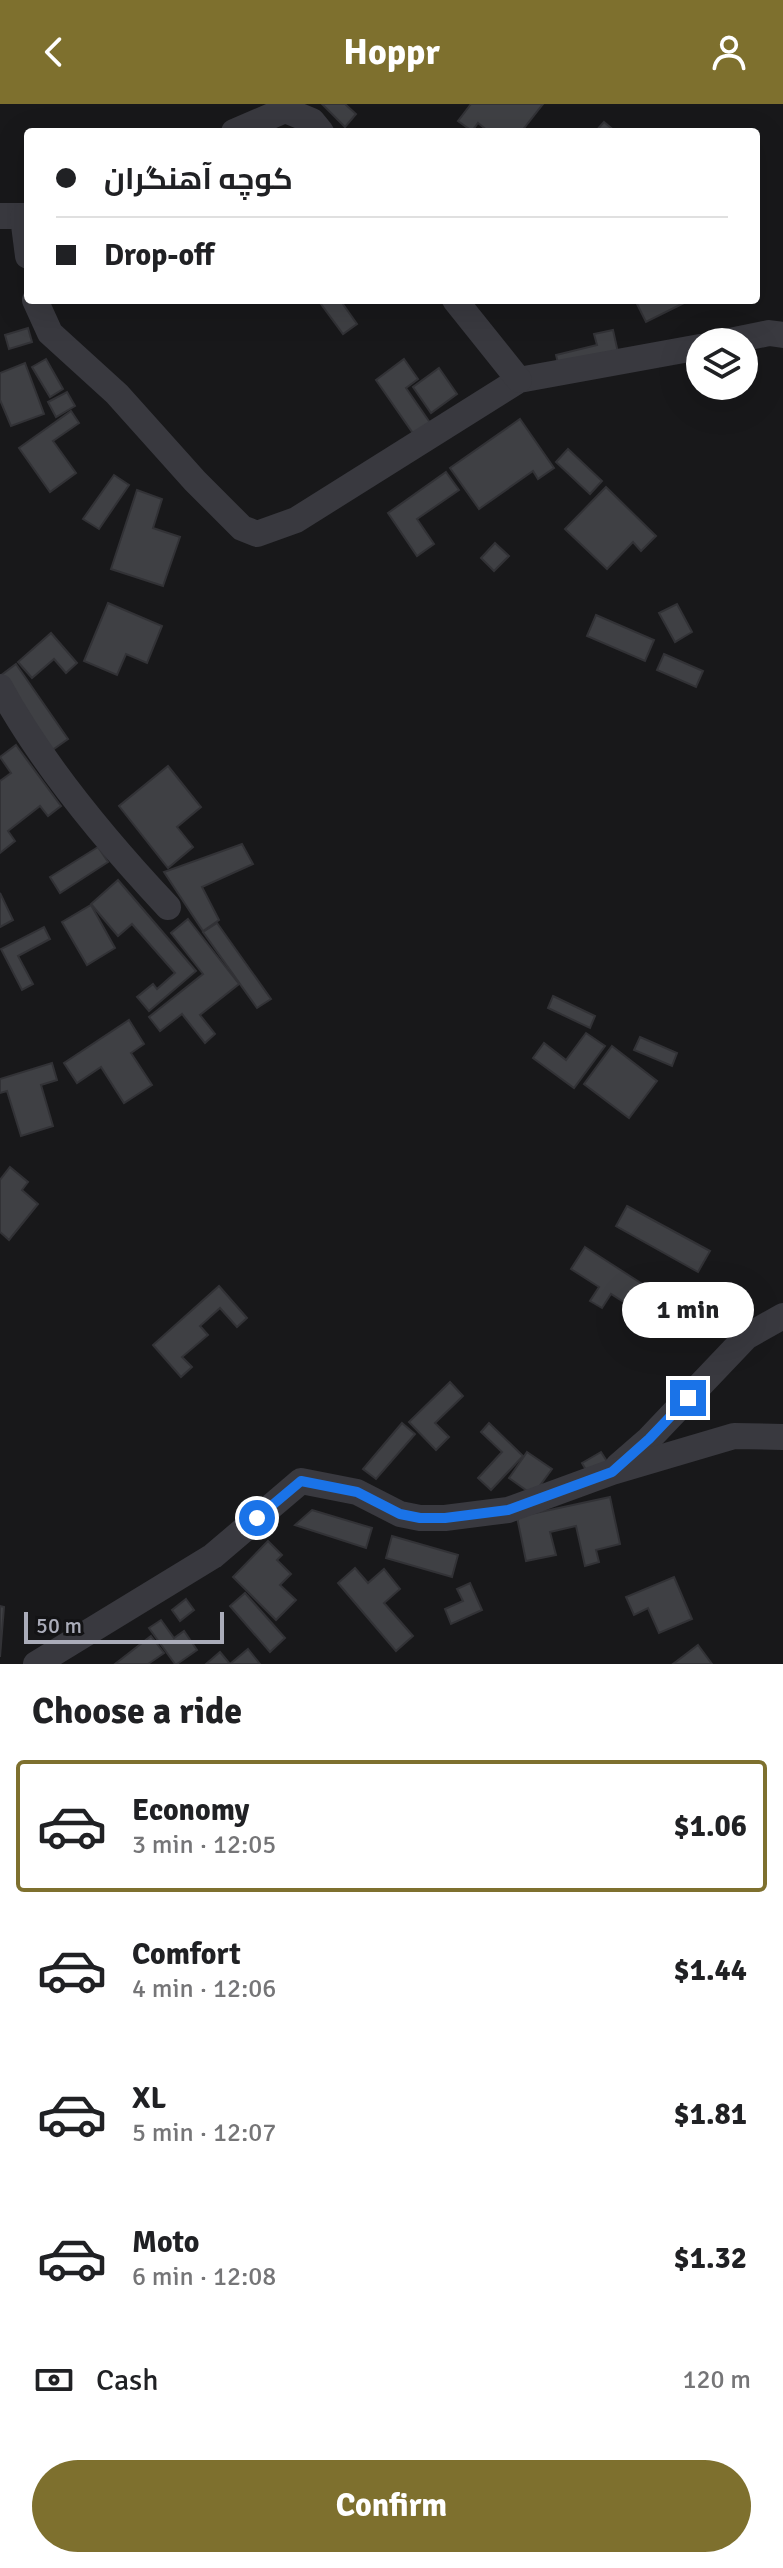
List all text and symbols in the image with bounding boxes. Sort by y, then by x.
icon: back [32,30,76,74]
text: Hoppr [343,30,440,75]
icon: person [707,30,751,74]
text: کوچه آهنگران [104,161,293,198]
text: Drop-off [104,237,214,274]
map controls [686,328,758,400]
button: layers [686,328,758,400]
callout: 1 min [622,1282,754,1338]
text: 1 min [657,1294,719,1326]
route end [670,1380,706,1416]
route start [239,1500,275,1536]
scale bar [24,1608,224,1644]
text: 50 m [36,1612,82,1639]
text: Choose a ride [32,1689,242,1734]
icon: car [36,1790,108,1862]
text: Economy [132,1792,249,1829]
text: $1.06 [674,1808,747,1845]
text: 3 min · 12:05 [132,1829,276,1861]
icon: car [36,1934,108,2006]
text: Comfort [132,1936,241,1973]
text: $1.44 [674,1952,747,1989]
text: 4 min · 12:06 [132,1973,276,2005]
icon: car [36,2078,108,2150]
text: XL [132,2080,166,2117]
text: $1.81 [674,2096,747,2133]
text: 5 min · 12:07 [132,2117,276,2149]
icon: car [36,2222,108,2294]
text: Moto [132,2224,199,2261]
text: $1.32 [674,2240,747,2277]
text: 6 min · 12:08 [132,2261,276,2293]
icon: cash [32,2358,76,2402]
text: Cash [96,2362,159,2399]
text: 120 m [682,2364,751,2396]
button: Confirm [32,2460,751,2552]

